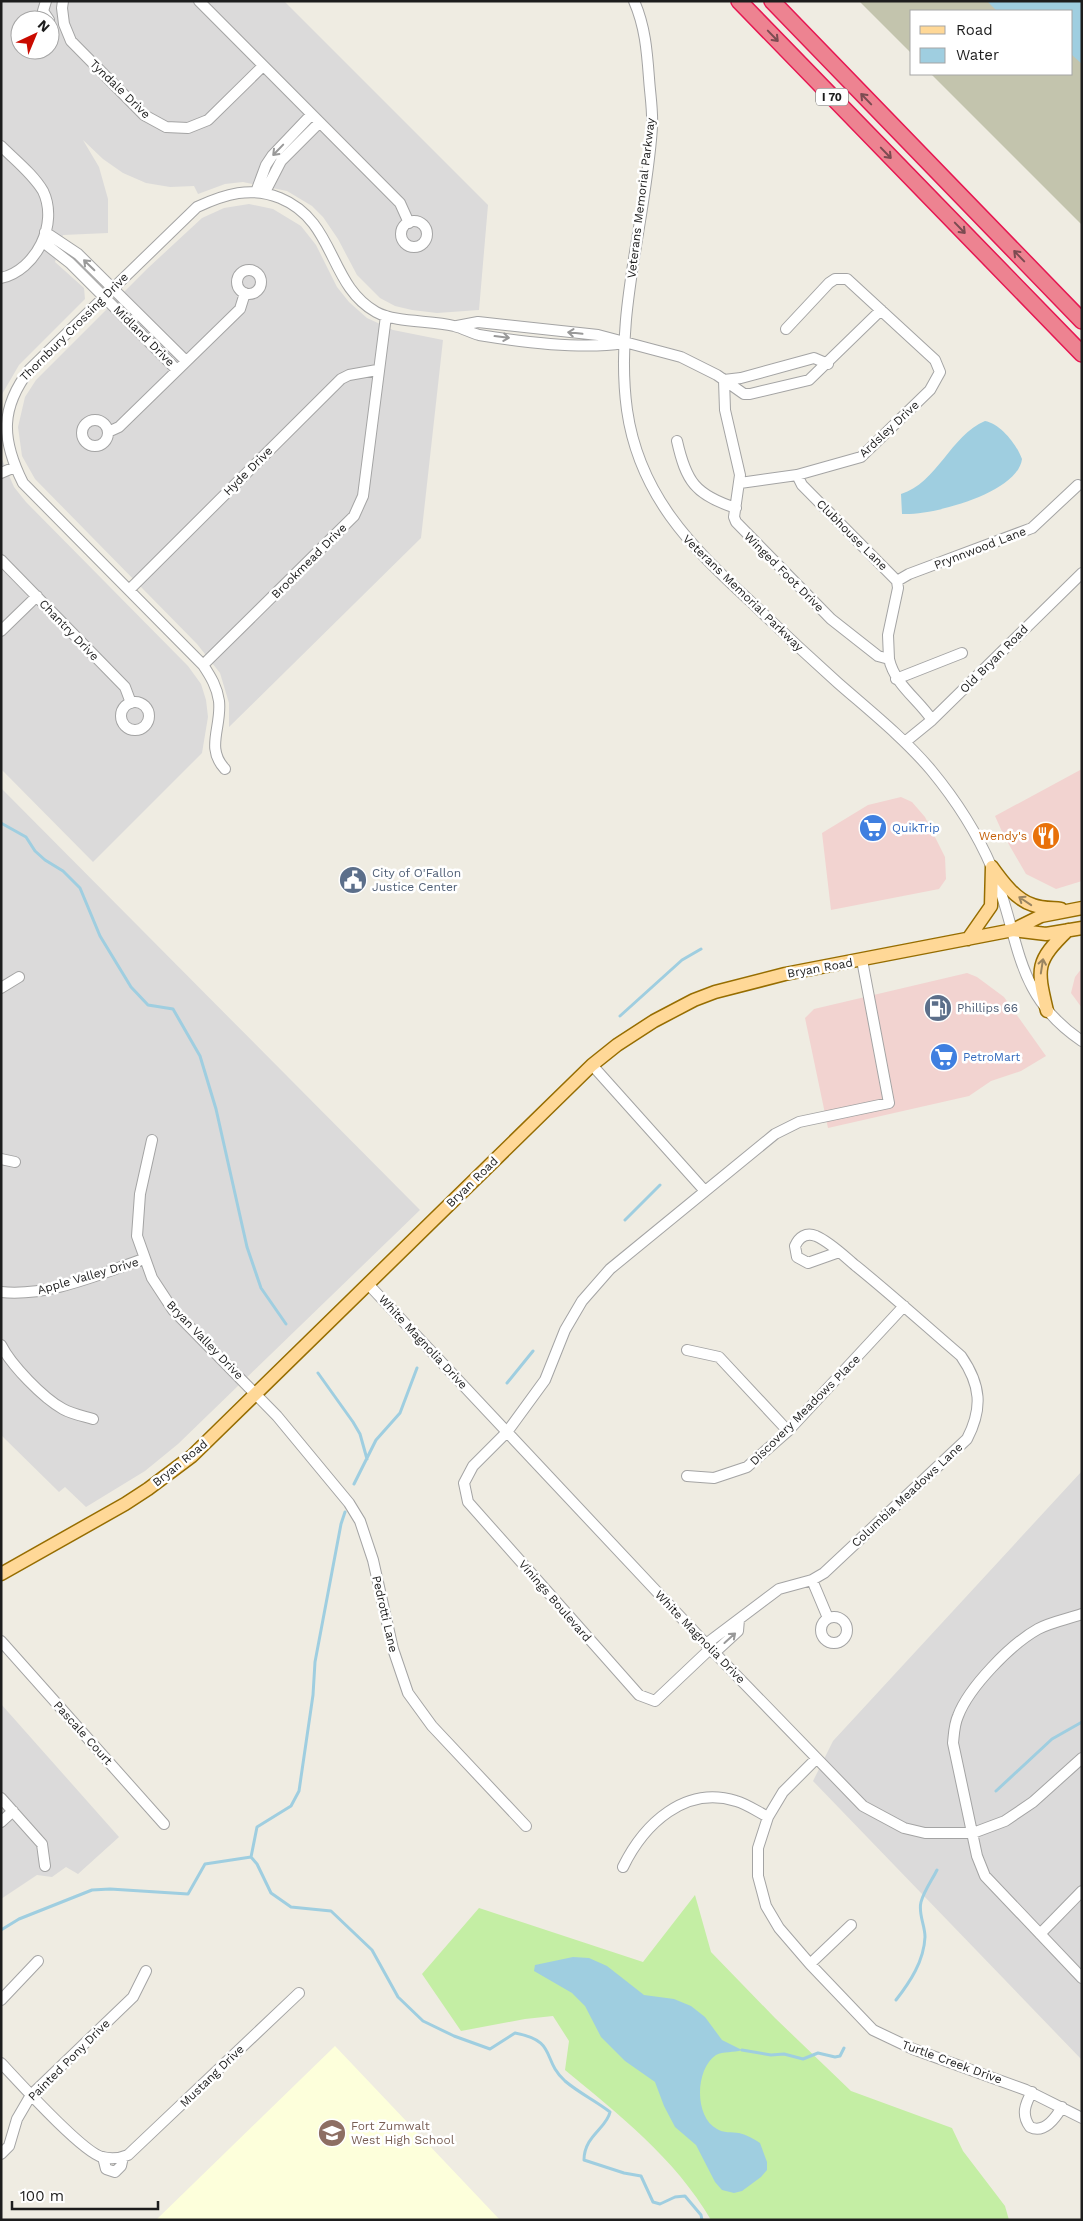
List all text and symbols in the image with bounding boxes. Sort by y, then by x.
north arrow [10,10,60,60]
legend [910,10,1073,75]
text: N [35,16,53,35]
text: Road [956,21,993,39]
one-way arrow [767,30,779,42]
text: Water [956,46,999,64]
street label: Tyndale Drive [87,57,153,121]
road number: I 70 [816,88,848,105]
one-way arrow [860,93,873,105]
street label: Veterans Memorial Parkway [624,116,658,279]
one-way arrow [272,144,284,156]
one-way arrow [880,146,892,158]
one-way arrow [954,222,966,234]
one-way arrow [1013,250,1025,263]
one-way arrow [83,259,95,271]
street label: Thornbury Crossing Drive [17,270,131,384]
street label: Midland Drive [111,303,177,369]
one-way arrow [568,328,584,338]
one-way arrow [493,332,509,342]
street label: Ardsley Drive [856,398,922,460]
street label: Hyde Drive [221,444,275,498]
street label: Clubhouse Lane [814,497,890,573]
street label: Brookmead Drive [269,521,349,601]
street label: Prynnwood Lane [932,524,1028,572]
street label: Winged Foot Drive [741,529,827,615]
street label: Veterans Memorial Parkway [680,532,807,655]
street label: Chantry Drive [36,597,102,664]
street label: Old Bryan Road [957,622,1031,696]
supermarket icon: QuikTrip [858,813,888,843]
place label: QuikTrip [892,821,940,835]
restaurant icon: Wendy's [1031,821,1061,851]
place label: Wendy's [979,829,1027,843]
public building icon: City of O'Fallon Justice Center [338,865,368,895]
place label: City of O'Fallon Justice Center [372,866,461,894]
one-way arrow [1019,895,1033,905]
street label: Bryan Road [786,955,854,981]
one-way arrow [1037,959,1047,975]
fuel station icon: Phillips 66 [923,993,953,1023]
place label: Phillips 66 [957,1001,1018,1015]
supermarket icon: PetroMart [929,1042,959,1072]
place label: PetroMart [963,1050,1020,1064]
street label: Bryan Road [443,1154,501,1210]
street label: Apple Valley Drive [36,1255,140,1297]
street label: White Magnolia Drive [376,1292,470,1392]
street label: Bryan Valley Drive [164,1298,246,1382]
street label: Discovery Meadows Place [747,1352,863,1468]
street label: Bryan Road [150,1437,210,1489]
street label: Columbia Meadows Lane [849,1440,965,1550]
street label: Vinings Boulevard [516,1557,594,1645]
street label: Pedrotti Lane [369,1574,401,1654]
street label: White Magnolia Drive [652,1588,748,1686]
one-way arrow [724,1632,737,1644]
street label: Pascale Court [51,1698,115,1768]
street label: Painted Pony Drive [25,2016,113,2104]
street label: Turtle Creek Drive [900,2037,1004,2087]
street label: Mustang Drive [177,2042,247,2110]
school or university icon: Fort Zumwalt West High School [317,2118,347,2148]
place label: Fort Zumwalt West High School [351,2119,455,2147]
scale bar [12,2178,159,2210]
text: 100 m [20,2187,64,2205]

